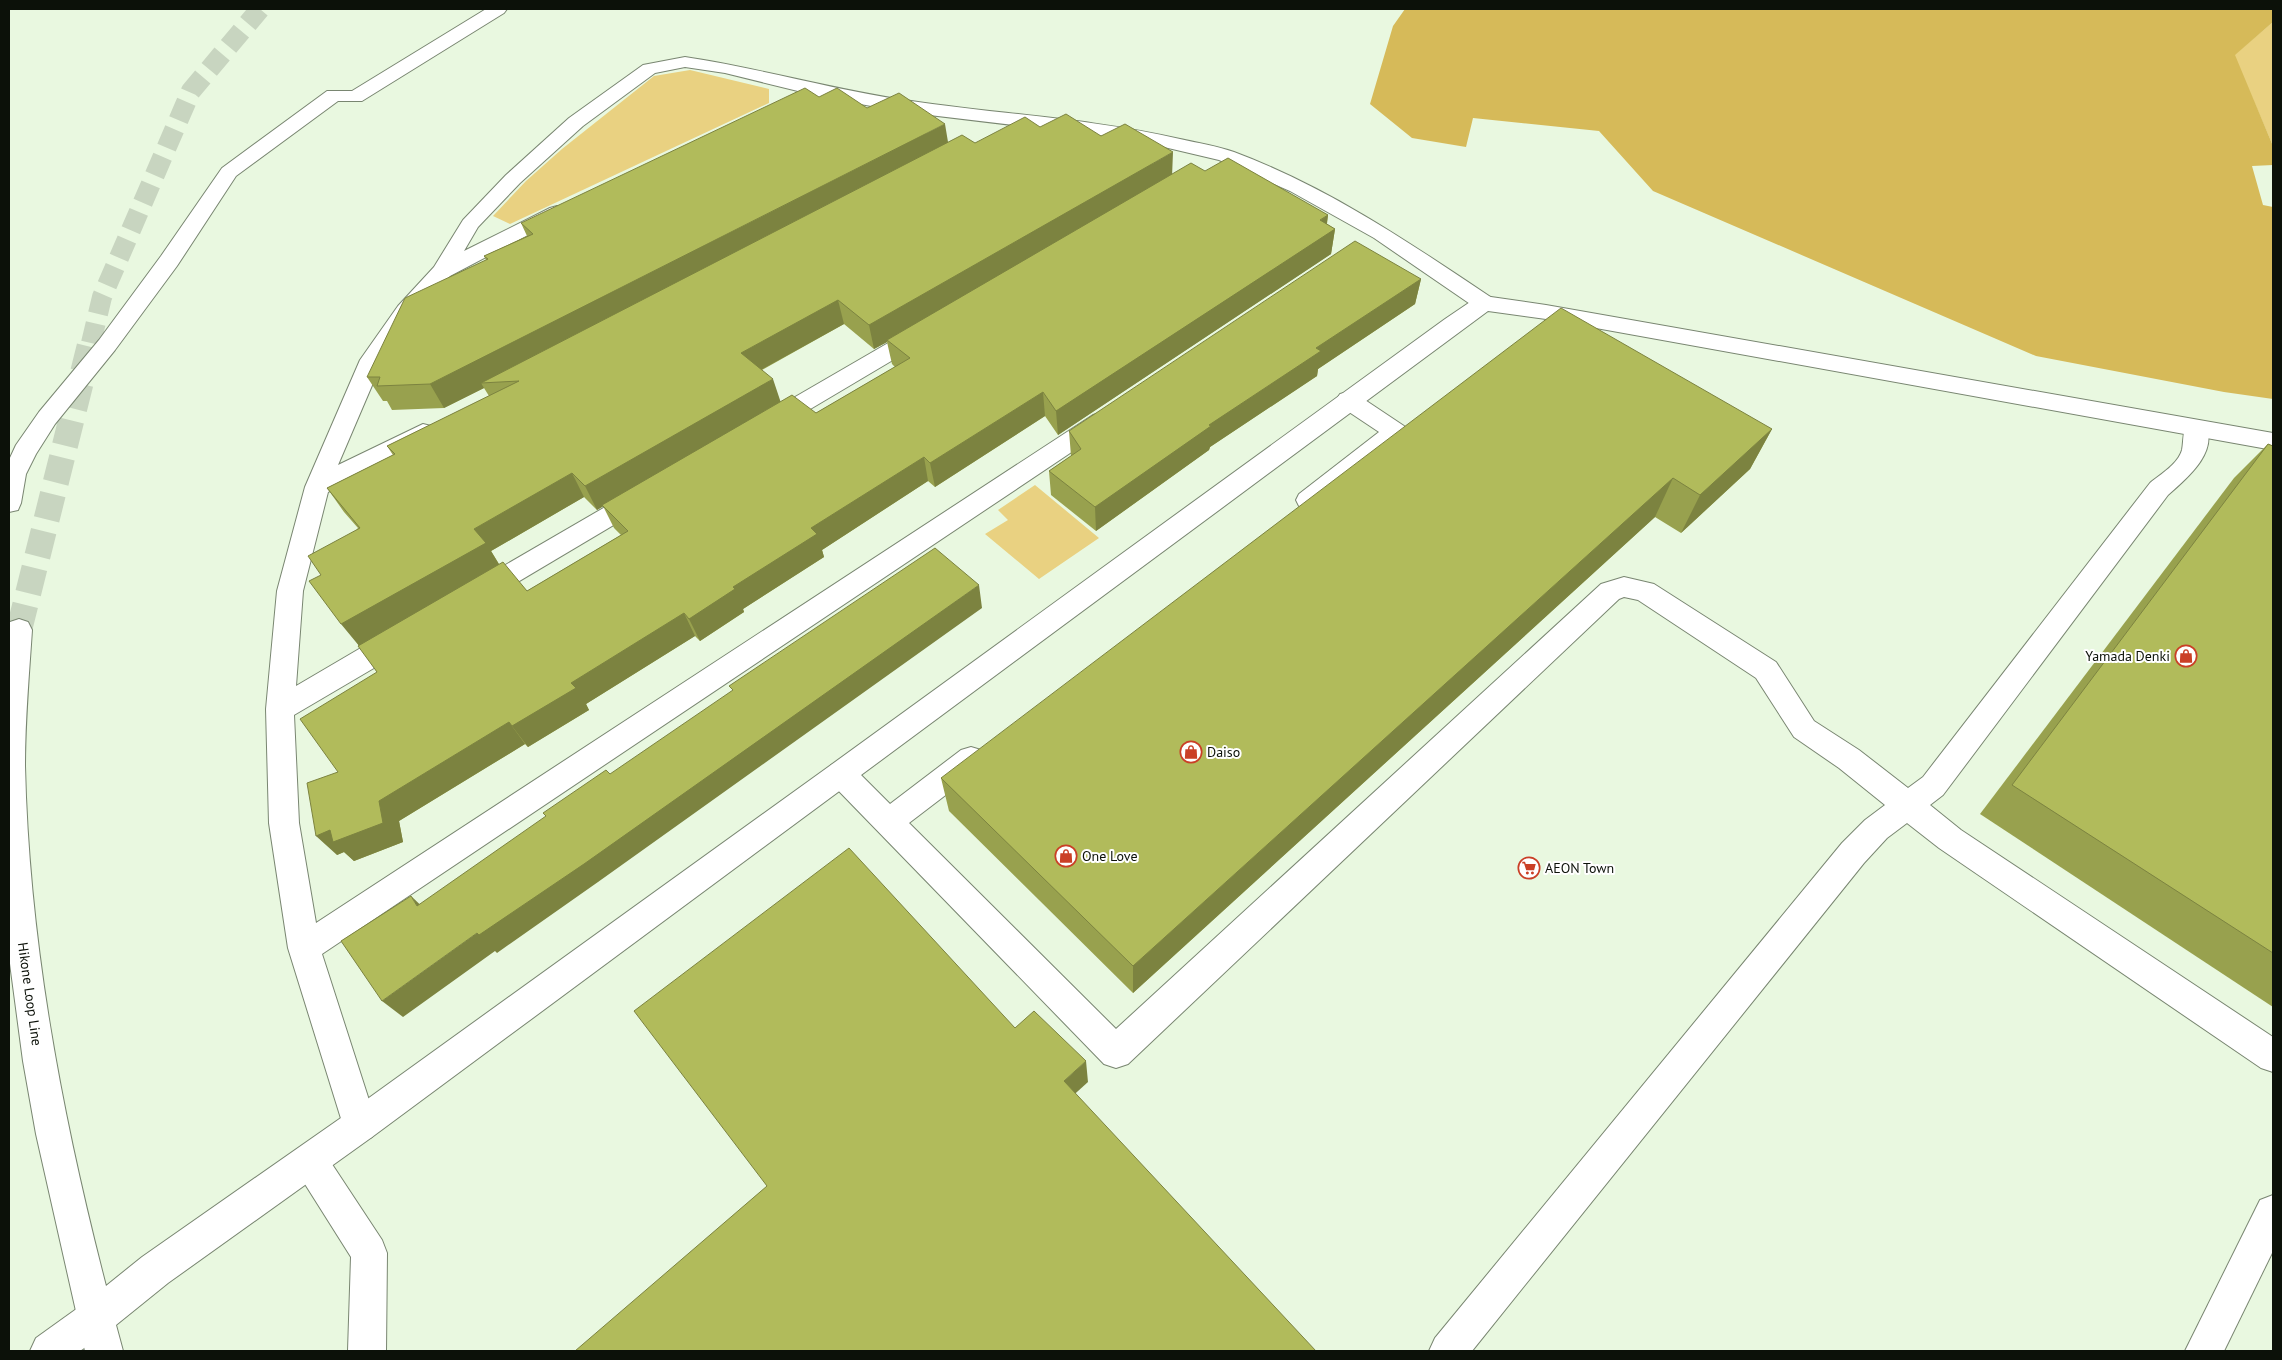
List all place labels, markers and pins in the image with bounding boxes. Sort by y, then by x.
shop icon: Yamada Denki [2174,644,2198,668]
place label: Yamada Denki [2085,647,2170,665]
shop icon: Daiso [1179,740,1203,764]
place label: Daiso [1207,743,1240,761]
shop icon: One Love [1054,844,1078,868]
place label: One Love [1082,847,1138,865]
supermarket icon: AEON Town [1517,856,1541,880]
place label: AEON Town [1545,859,1614,877]

